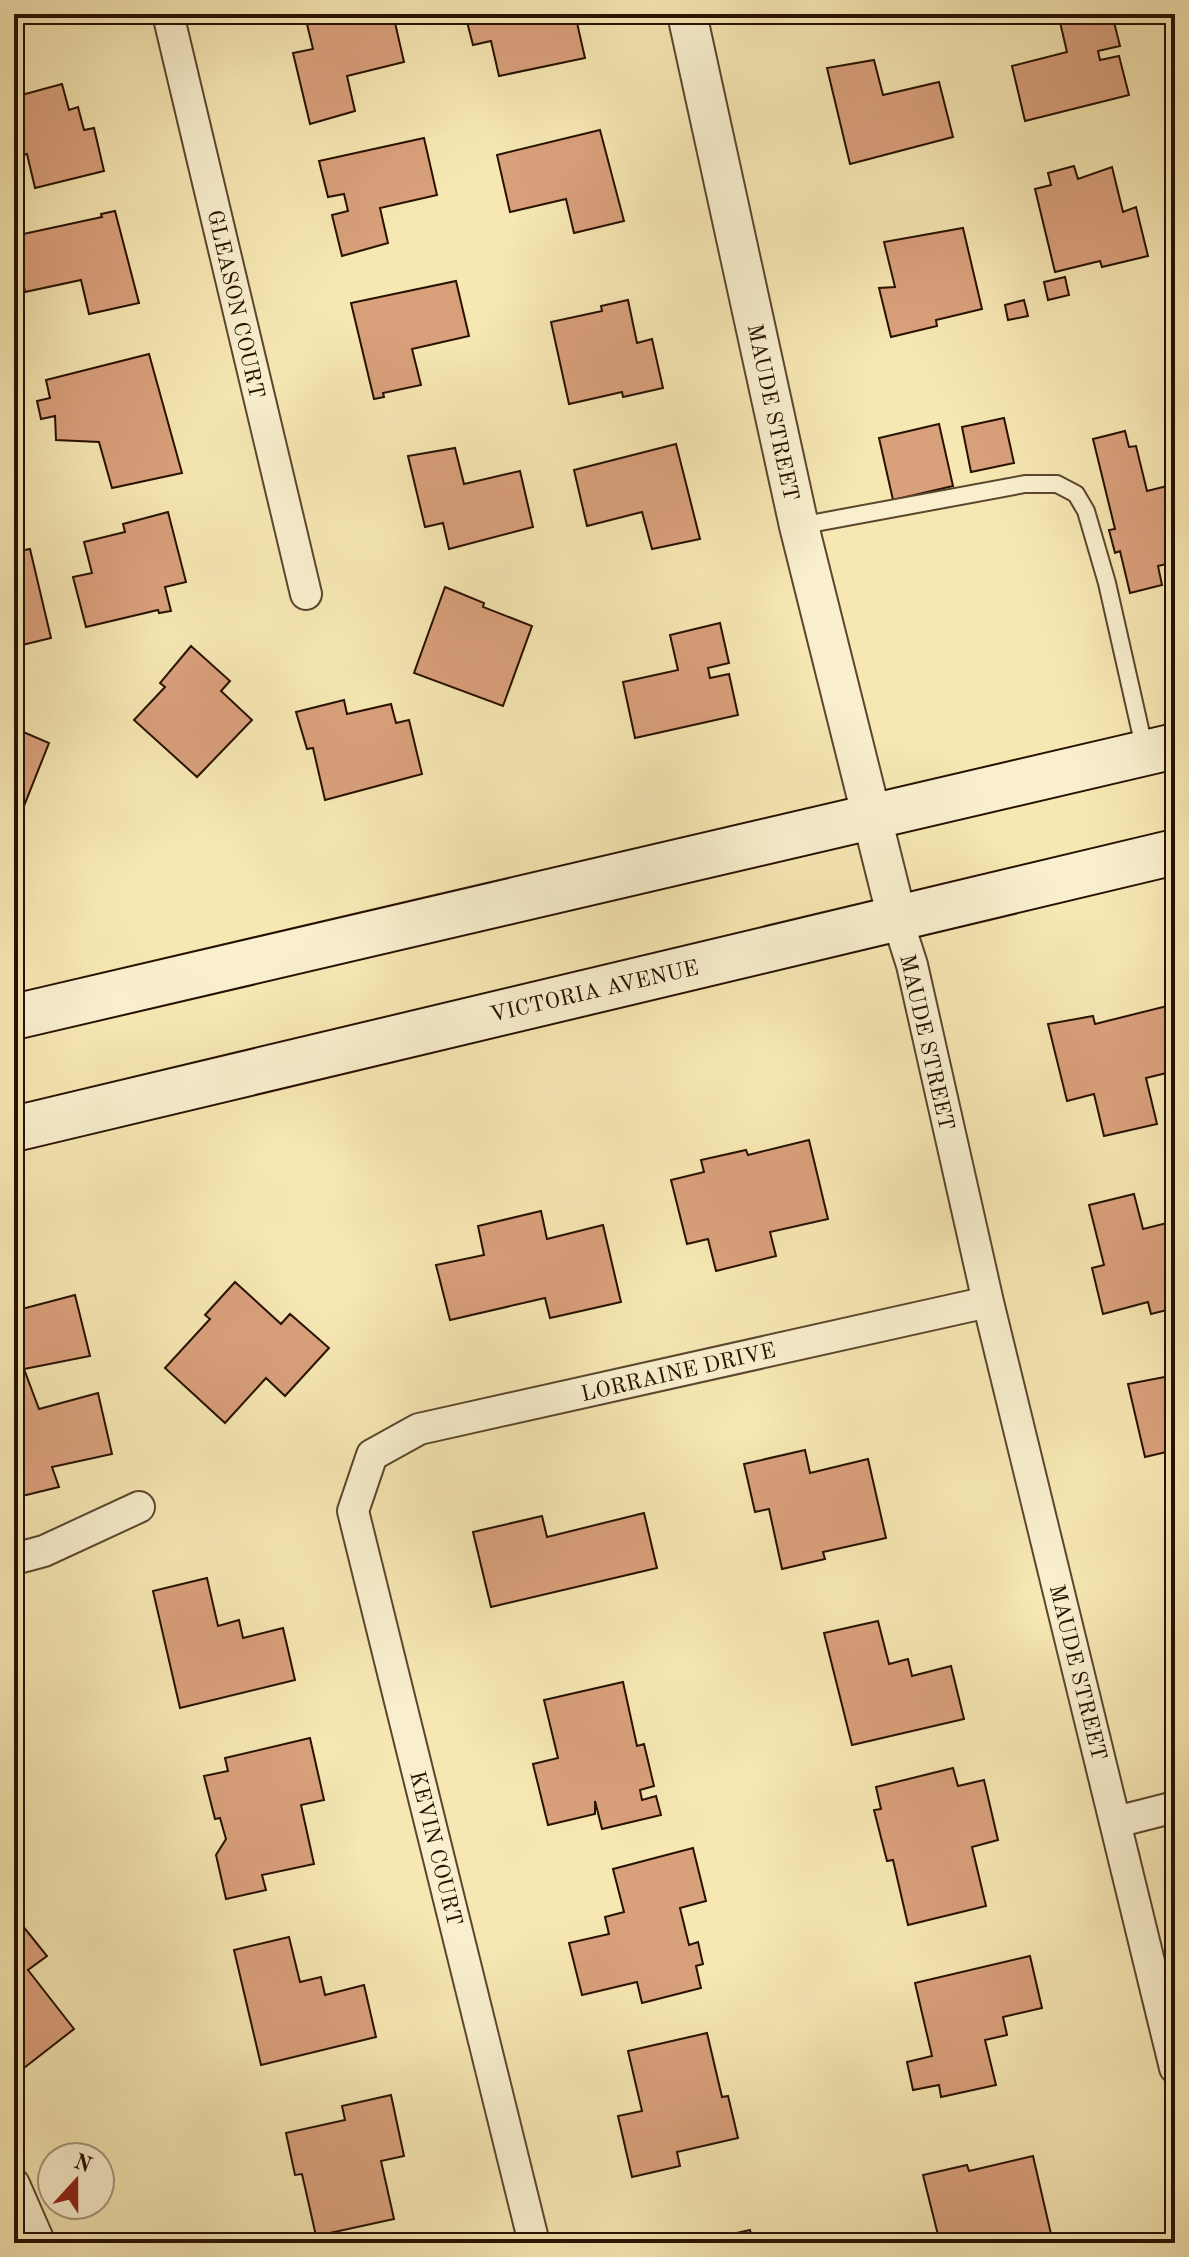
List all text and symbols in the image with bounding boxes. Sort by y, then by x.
street label: GLEASON COURT [203,208,267,401]
street label: MAUDE STREET [743,322,802,503]
street label: MAUDE STREET [895,952,957,1133]
street label: VICTORIA AVENUE [488,957,701,1027]
street label: LORRAINE DRIVE [579,1340,778,1406]
street label: MAUDE STREET [1045,1582,1110,1763]
street label: KEVIN COURT [405,1769,465,1928]
north arrow [36,2141,116,2221]
text: N [71,2151,94,2178]

